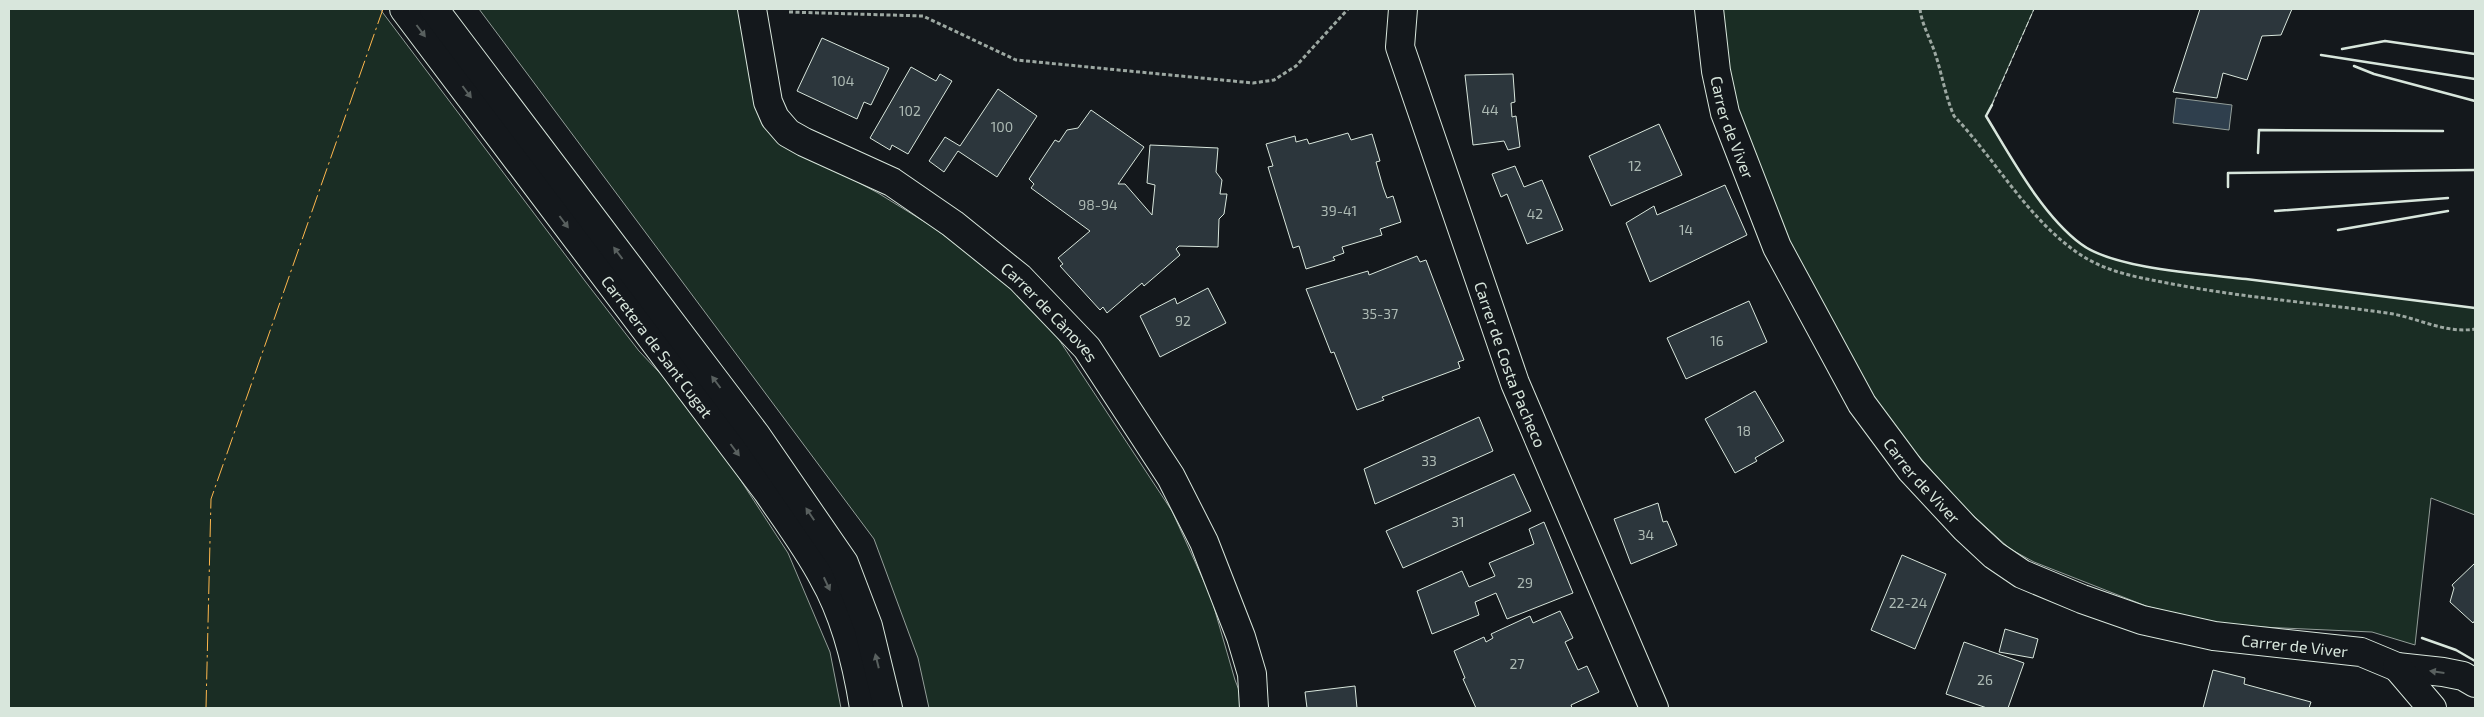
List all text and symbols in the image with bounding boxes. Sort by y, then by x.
one-way arrow [416,24,426,38]
house number: 104 [832,72,854,89]
street label: Carrer de Viver [1708,74,1759,181]
one-way arrow [461,85,472,98]
house number: 44 [1481,101,1499,118]
house number: 102 [899,102,921,119]
house number: 100 [991,118,1013,135]
house number: 12 [1628,157,1642,174]
house number: 98-94 [1078,196,1118,213]
house number: 39-41 [1321,202,1357,219]
house number: 42 [1527,205,1543,222]
one-way arrow [559,215,569,229]
house number: 14 [1679,221,1693,238]
one-way arrow [612,247,623,260]
street label: Carrer de Cànoves [998,258,1103,365]
street label: Carretera de Sant Cugat [598,271,717,421]
street label: Carrer de Costa Pacheco [1471,279,1551,450]
house number: 35-37 [1362,305,1398,322]
house number: 92 [1175,312,1191,329]
house number: 16 [1710,332,1724,349]
one-way arrow [710,376,721,389]
house number: 18 [1737,422,1751,439]
street label: Carrer de Viver [1881,434,1965,527]
one-way arrow [730,443,741,456]
house number: 33 [1421,452,1437,469]
one-way arrow [805,508,815,521]
house number: 31 [1451,513,1465,530]
house number: 34 [1638,526,1654,543]
house number: 29 [1517,574,1533,591]
one-way arrow [823,577,831,591]
house number: 22-24 [1889,594,1927,611]
street label: Carrer de Viver [2241,630,2349,660]
one-way arrow [873,653,881,668]
house number: 27 [1509,655,1525,672]
one-way arrow [2429,668,2445,676]
house number: 26 [1977,671,1993,688]

